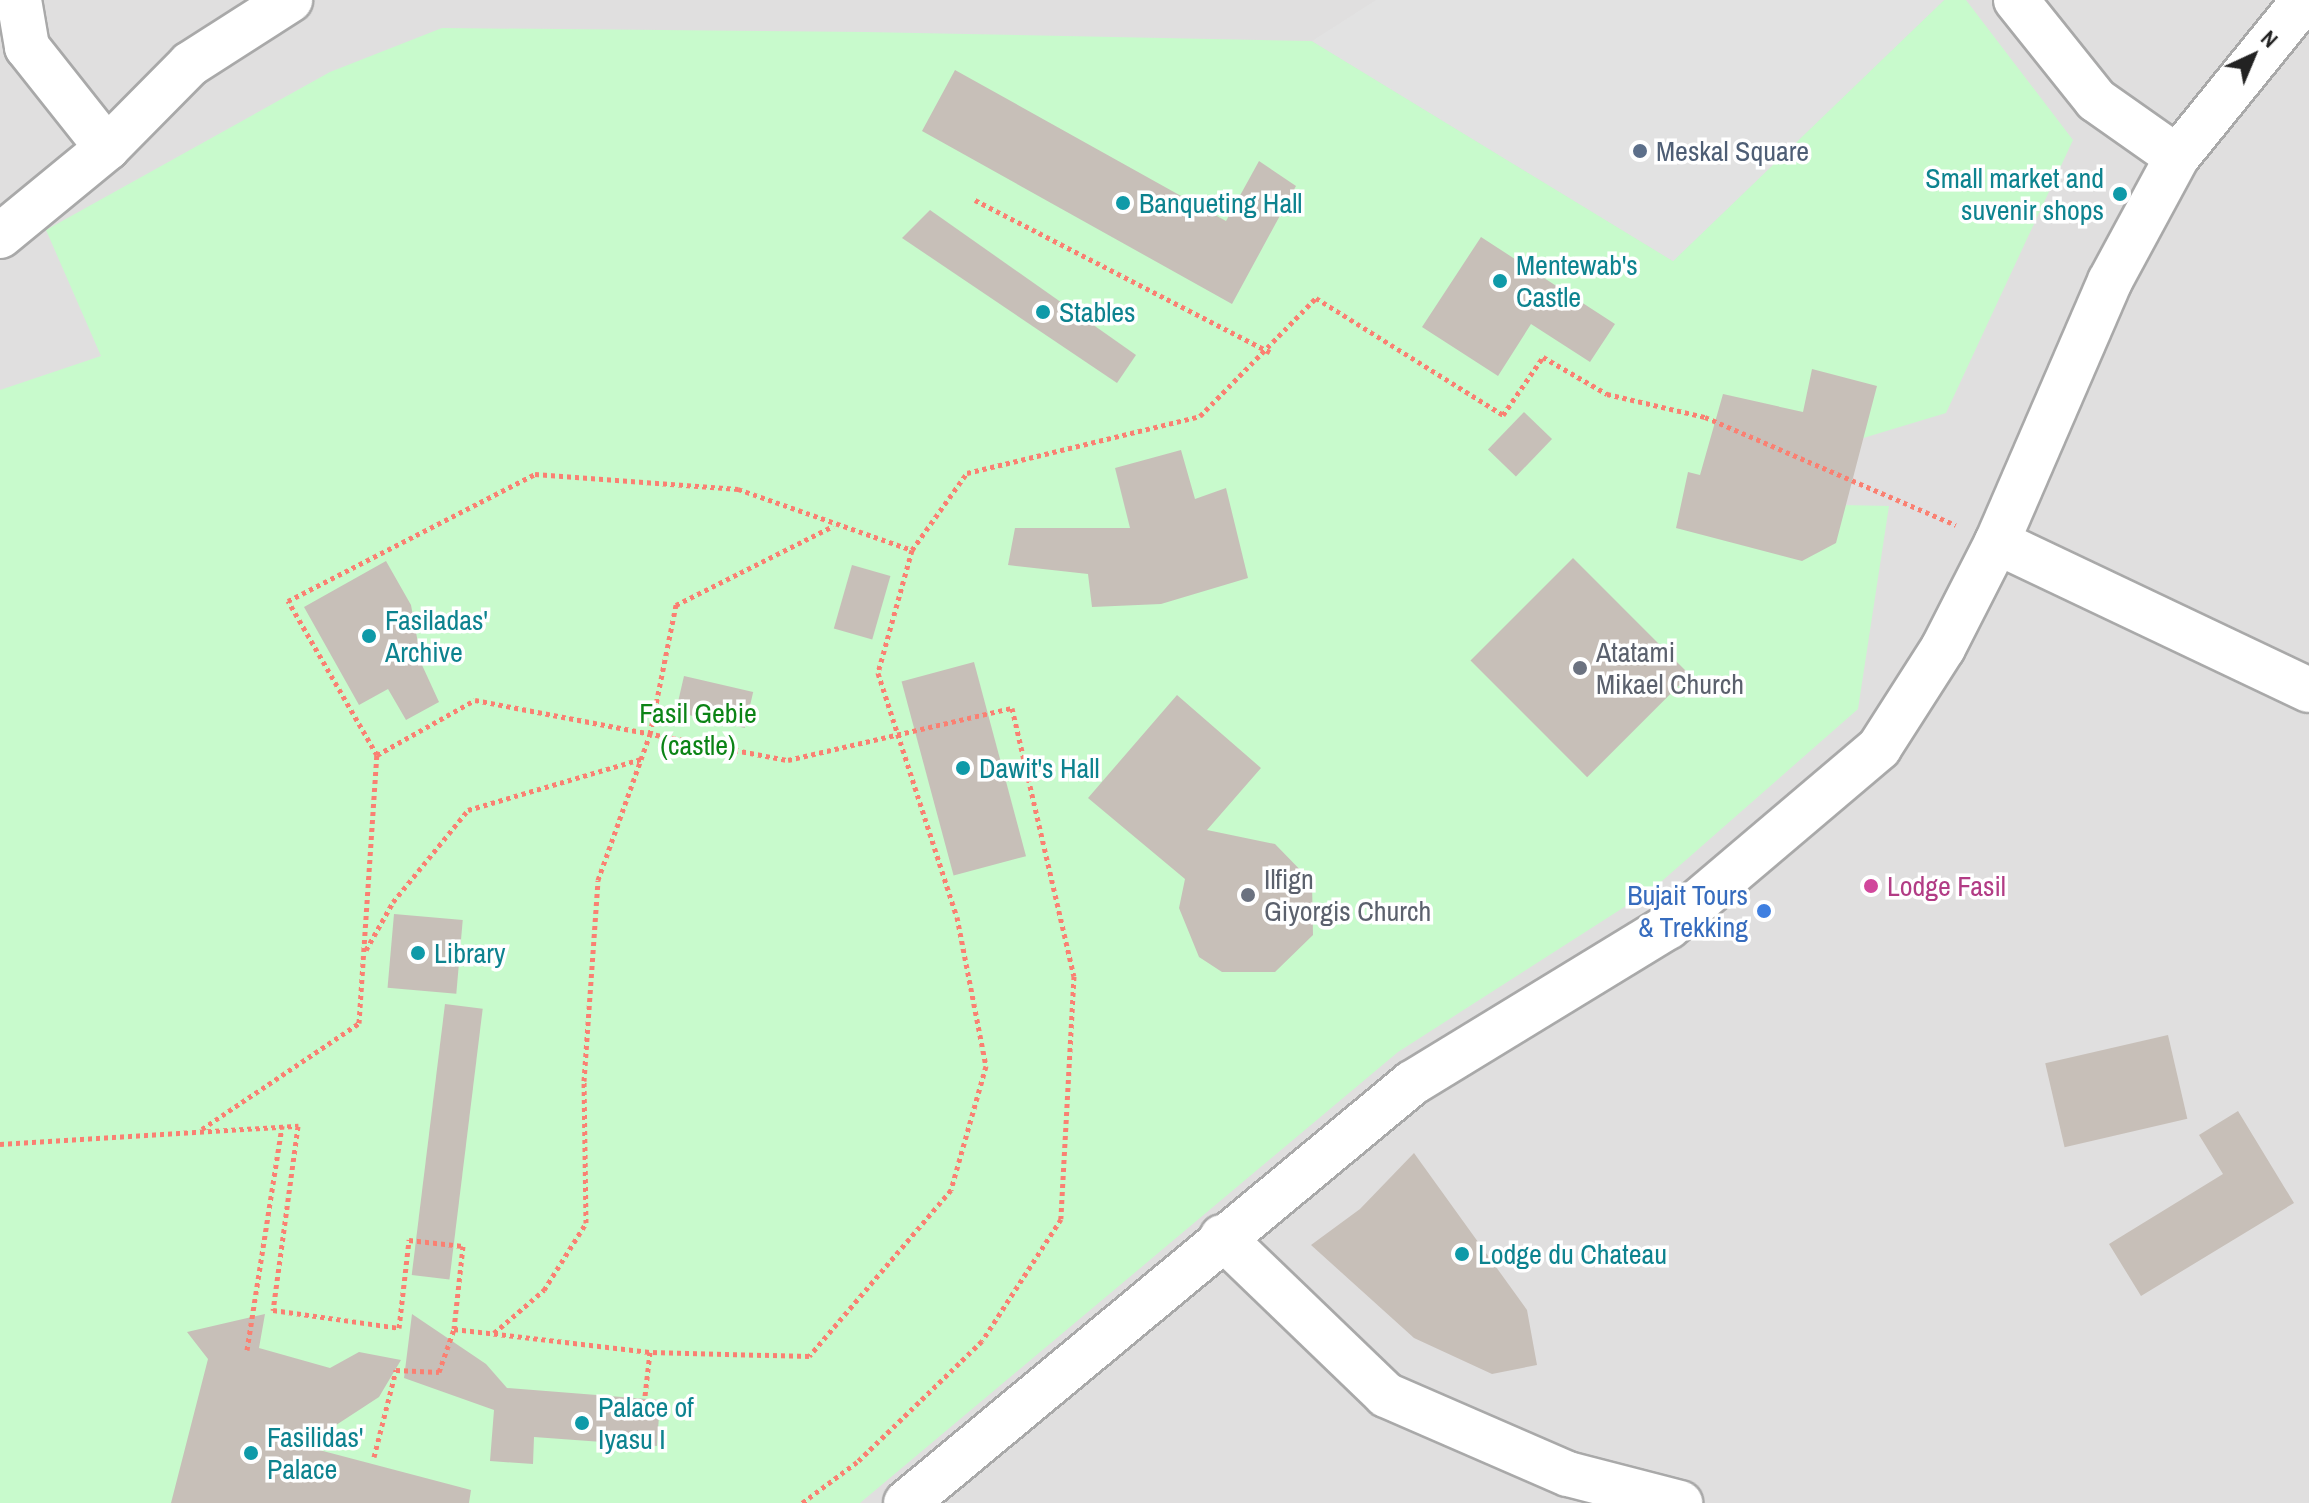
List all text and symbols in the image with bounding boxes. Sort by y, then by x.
north arrow [2213,16,2293,96]
text: N [2255,23,2285,54]
place label: Meskal Square [1656,134,1809,168]
marker: Meskal Square [1631,142,1649,160]
place label: Small market and suvenir shops [1925,161,2104,227]
marker: Small market and suvenir shops [2111,185,2129,203]
place label: Banqueting Hall [1139,186,1302,220]
marker: Banqueting Hall [1114,194,1132,212]
place label: Mentewab's Castle [1516,248,1638,314]
marker: Mentewab's Castle [1491,272,1509,290]
place label: Stables [1059,295,1136,329]
marker: Stables [1034,303,1052,321]
place label: Fasiladas' Archive [385,603,488,669]
marker: Fasiladas' Archive [360,627,378,645]
place label: Atatami Mikael Church [1596,635,1744,701]
marker: Atatami Mikael Church [1571,659,1589,677]
park label: Fasil Gebie (castle) [639,696,757,762]
place label: Dawit's Hall [979,751,1099,785]
marker: Dawit's Hall [954,759,972,777]
place label: Ilfign Giyorgis Church [1264,862,1431,928]
place label: Lodge Fasil [1887,869,2006,903]
marker: Lodge Fasil [1862,877,1880,895]
place label: Bujait Tours & Trekking [1627,878,1748,944]
marker: Ilfign Giyorgis Church [1239,886,1257,904]
marker: Bujait Tours & Trekking [1755,902,1773,920]
place label: Library [434,936,505,970]
marker: Library [409,944,427,962]
place label: Lodge du Chateau [1478,1237,1667,1271]
marker: Lodge du Chateau [1453,1245,1471,1263]
place label: Palace of Iyasu I [598,1390,694,1456]
marker: Palace of Iyasu I [573,1414,591,1432]
place label: Fasilidas' Palace [267,1420,363,1486]
marker: Fasilidas' Palace [242,1444,260,1462]

